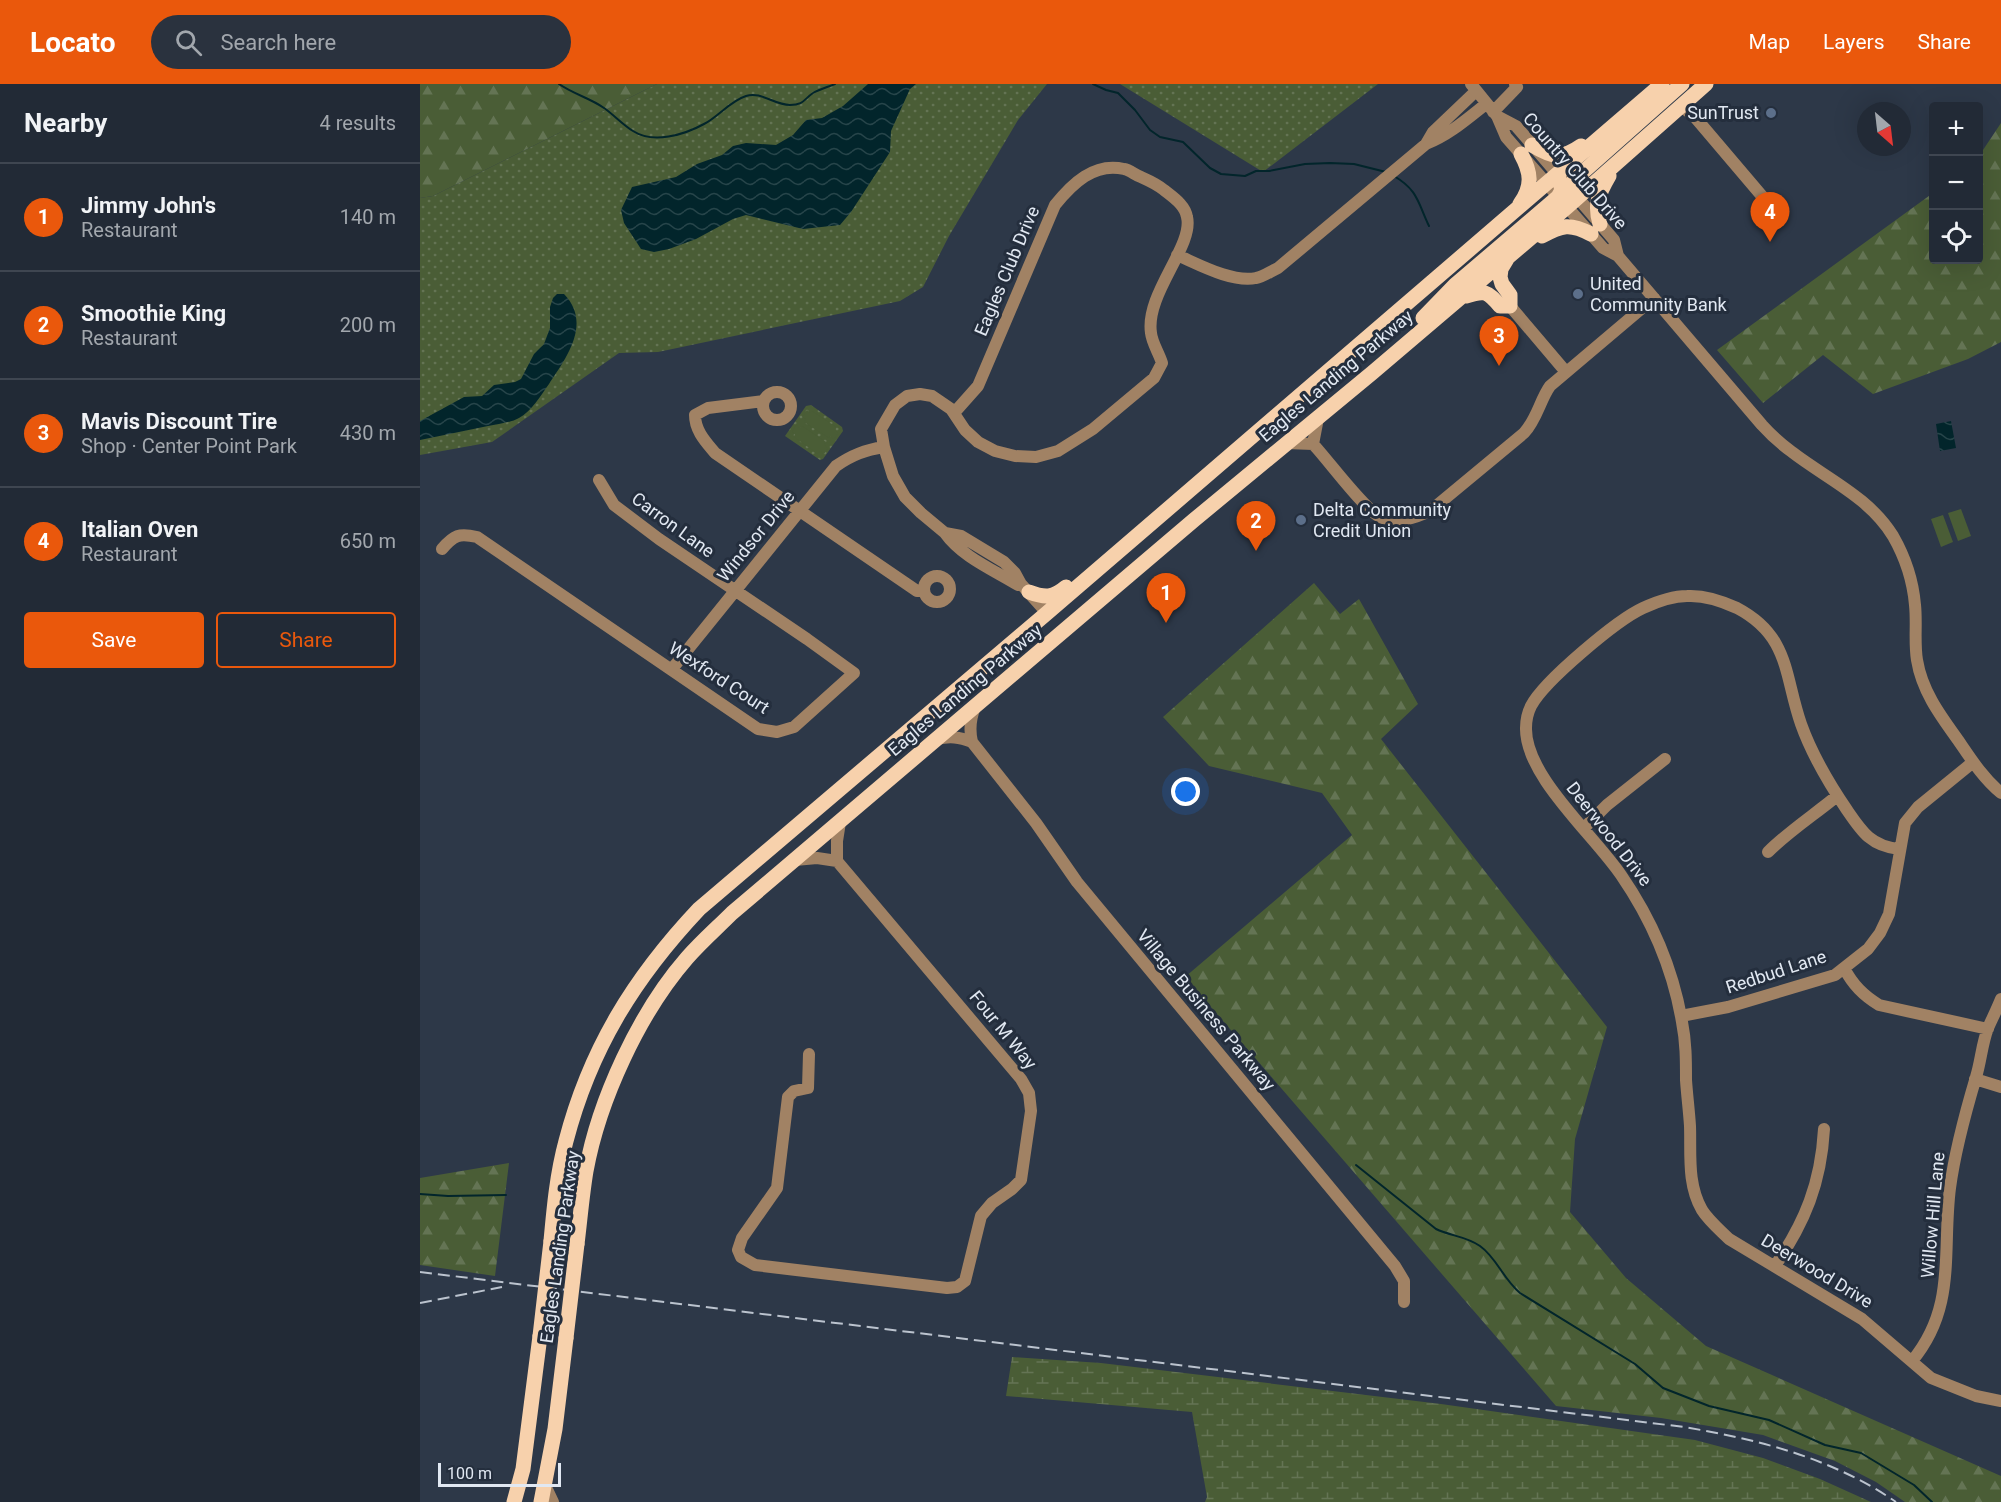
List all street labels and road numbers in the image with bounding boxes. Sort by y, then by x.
street label: Country Club Drive [1519,108,1632,233]
street label: Eagles Club Drive [970,203,1043,339]
street label: Eagles Landing Parkway [1255,305,1417,446]
street label: Windsor Drive [713,486,799,585]
street label: Carron Lane [628,488,719,562]
street label: Eagles Landing Parkway [884,619,1046,760]
street label: Wexford Court [665,637,774,718]
street label: Deerwood Drive [1562,777,1657,890]
street label: Village Business Parkway [1133,925,1280,1095]
street label: Redbud Lane [1723,945,1829,998]
street label: Four M Way [965,986,1042,1073]
street label: Eagles Landing Parkway [536,1149,583,1345]
street label: Willow Hill Lane [1917,1151,1948,1279]
street label: Deerwood Drive [1758,1229,1877,1312]

